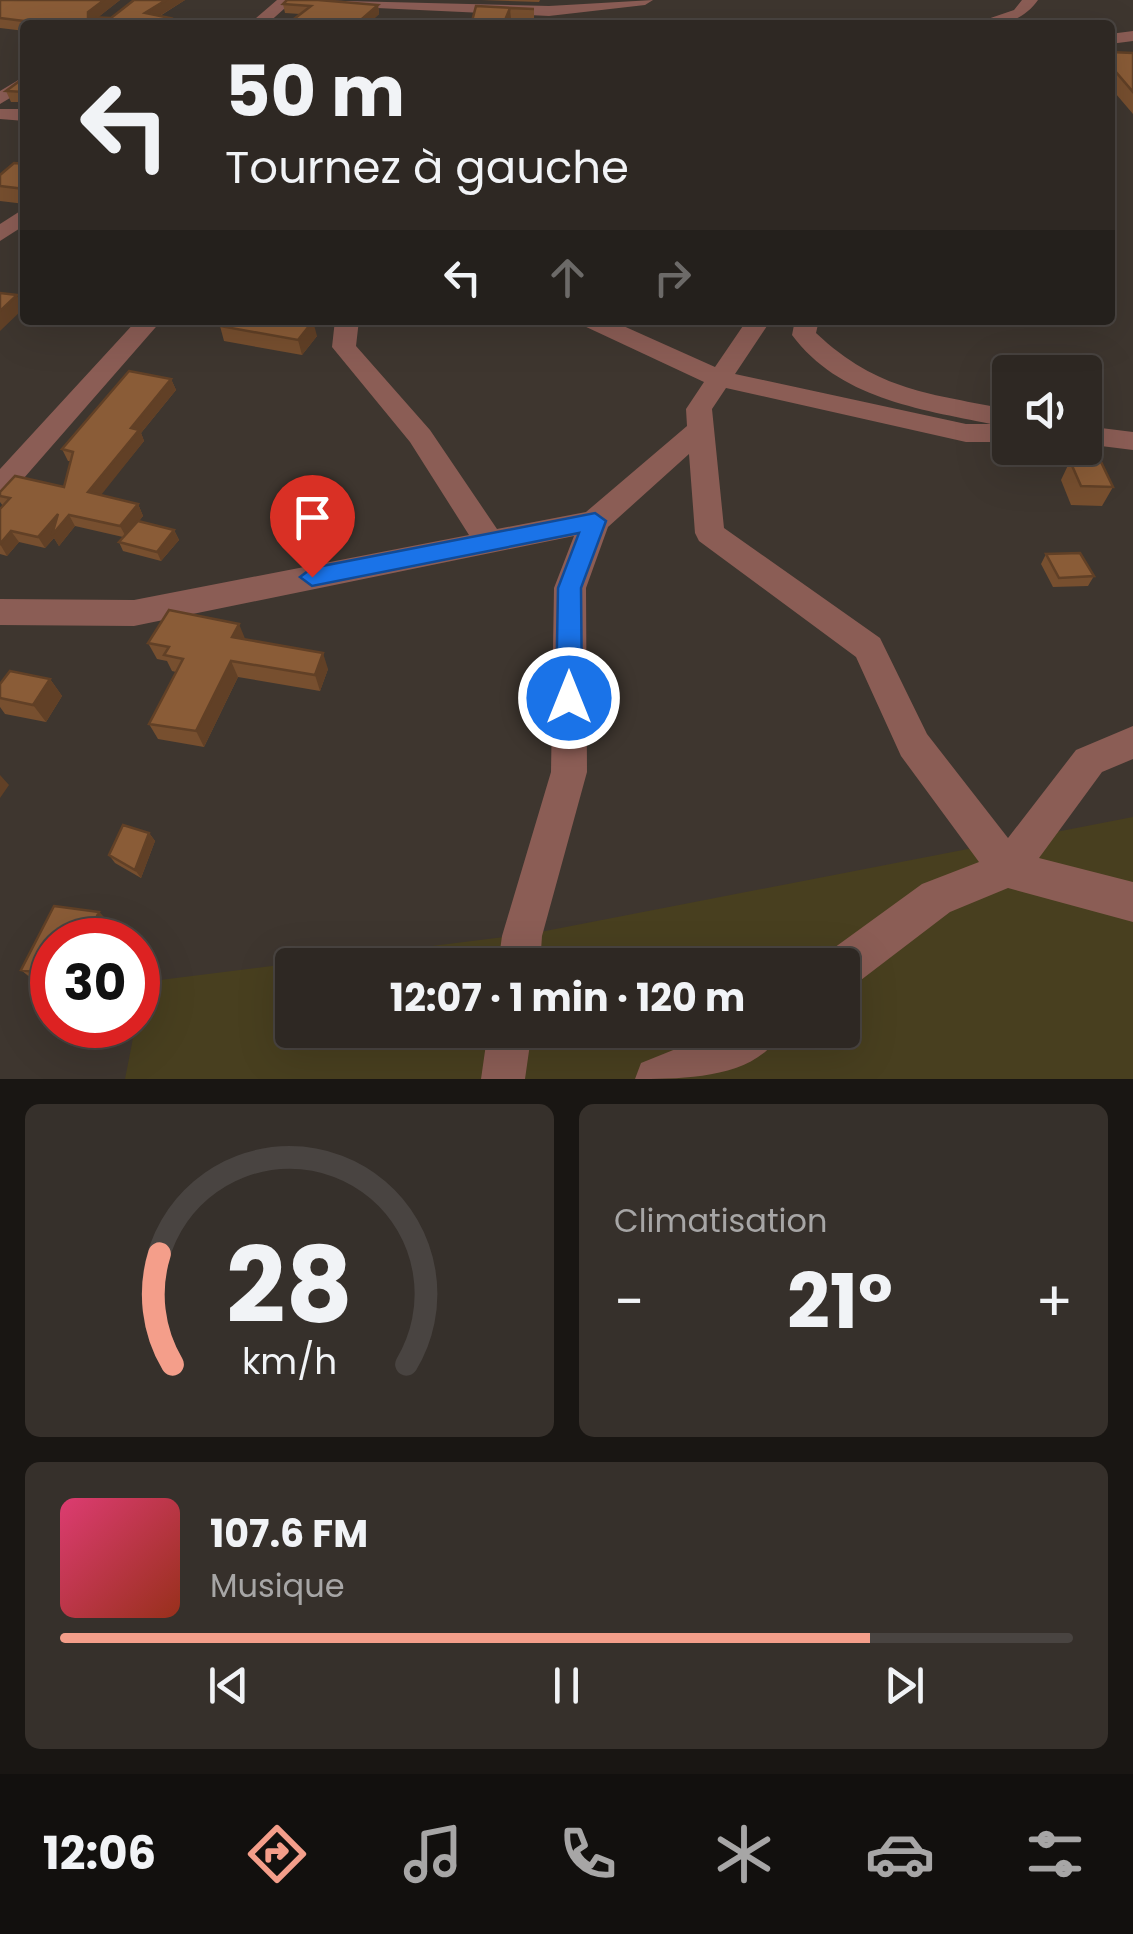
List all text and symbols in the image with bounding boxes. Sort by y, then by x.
text: 50 m [225,42,405,141]
icon: left [60,60,190,190]
text: Tournez à gauche [225,136,629,199]
icon: left [435,250,490,305]
icon: ahead [540,250,595,305]
icon: right [645,250,700,305]
map controls [992,355,1102,465]
button: sound [992,355,1102,465]
pin [270,475,355,578]
icon: arrive [285,490,340,545]
position arrow [517,646,621,750]
speed limit sign: 30 [30,918,160,1048]
text: 12:07 · 1 min · 120 m [390,971,745,1024]
text: Climatisation [614,1198,827,1243]
text: 28 [226,1213,353,1358]
text: 21° [787,1249,893,1354]
text: − [614,1263,644,1340]
text: + [1035,1263,1073,1340]
text: km/h [242,1336,337,1387]
text: 107.6 FM [210,1507,368,1560]
text: Musique [210,1563,345,1608]
icon: previous [201,1658,256,1713]
icon: pause [539,1658,594,1713]
icon: next [877,1658,932,1713]
icon: directions [242,1819,312,1889]
icon: music [398,1819,468,1889]
icon: phone [553,1819,623,1889]
icon: climate [709,1819,779,1889]
icon: car [865,1819,935,1889]
icon: filters [1020,1819,1090,1889]
text: 12:06 [43,1822,156,1885]

